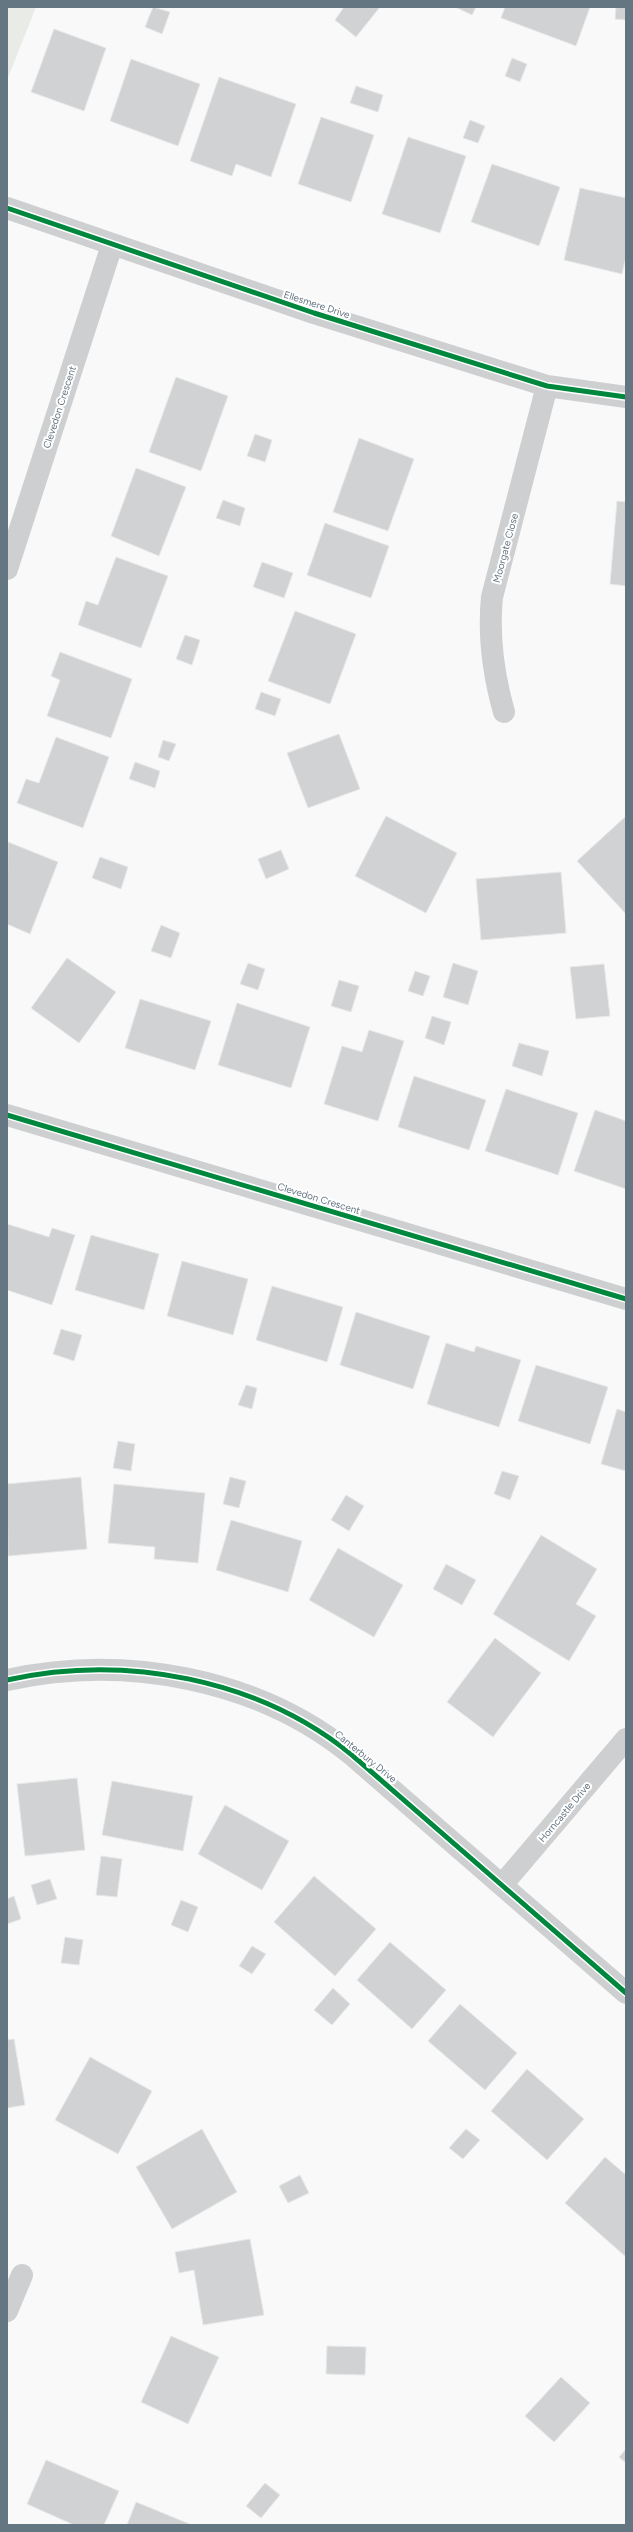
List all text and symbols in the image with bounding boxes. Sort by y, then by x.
street label: Ellesmere Drive [282,288,352,321]
street label: Clevedon Crescent [40,364,79,450]
street label: Moorgate Close [490,511,521,584]
street label: Clevedon Crescent [276,1180,362,1217]
street label: Canterbury Drive [332,1727,400,1786]
street label: Horncastle Drive [535,1779,594,1845]

